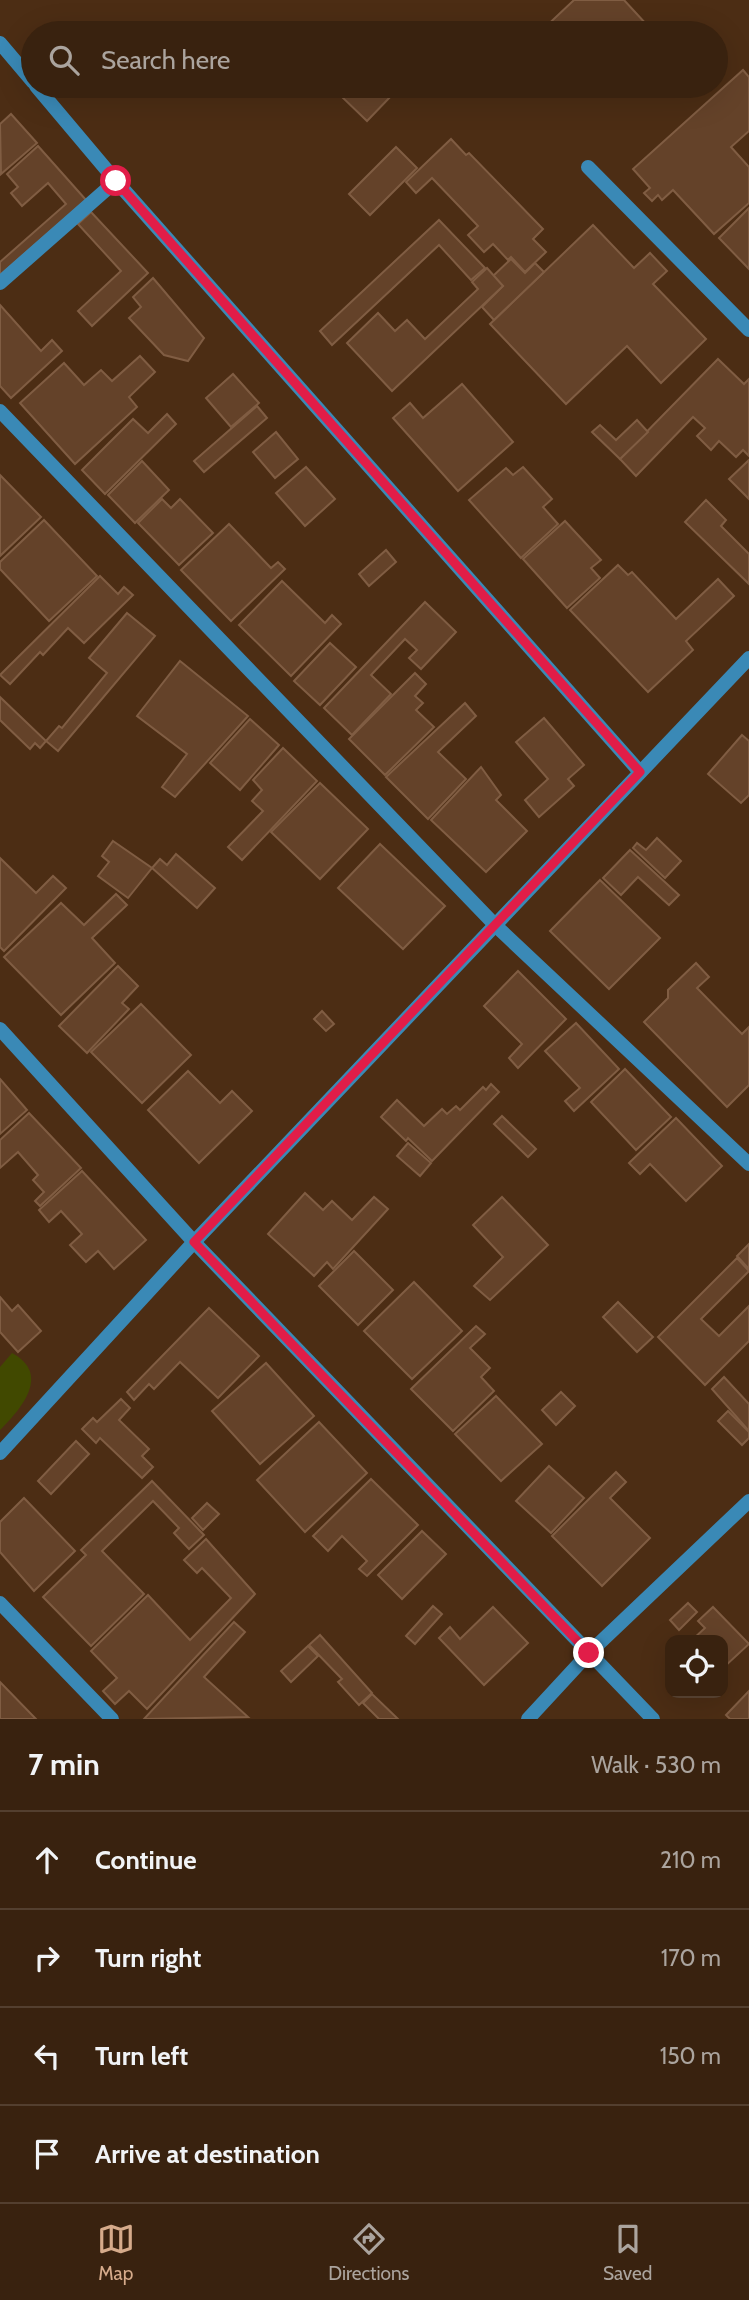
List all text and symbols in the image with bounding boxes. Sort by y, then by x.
search box [21,21,728,98]
icon: search [45,41,83,79]
text: Search here [101,44,230,76]
route start [100,165,131,196]
map controls [665,1635,728,1698]
button: locate [665,1635,728,1698]
route end [573,1637,604,1668]
text: 7 min [28,1746,100,1783]
text: Walk · 530 m [591,1751,721,1779]
icon: ahead [28,1841,66,1879]
text: Continue [95,1844,197,1876]
text: 210 m [660,1846,721,1874]
icon: right [28,1939,66,1977]
text: Turn right [95,1942,201,1974]
text: 170 m [661,1944,721,1972]
icon: left [28,2037,66,2075]
text: Turn left [95,2040,188,2072]
text: 150 m [660,2042,721,2070]
icon: arrive [28,2135,66,2173]
text: Arrive at destination [95,2138,320,2170]
tab: Map [97,2220,135,2285]
tab: Directions [328,2220,409,2285]
tab: Saved [603,2220,652,2285]

